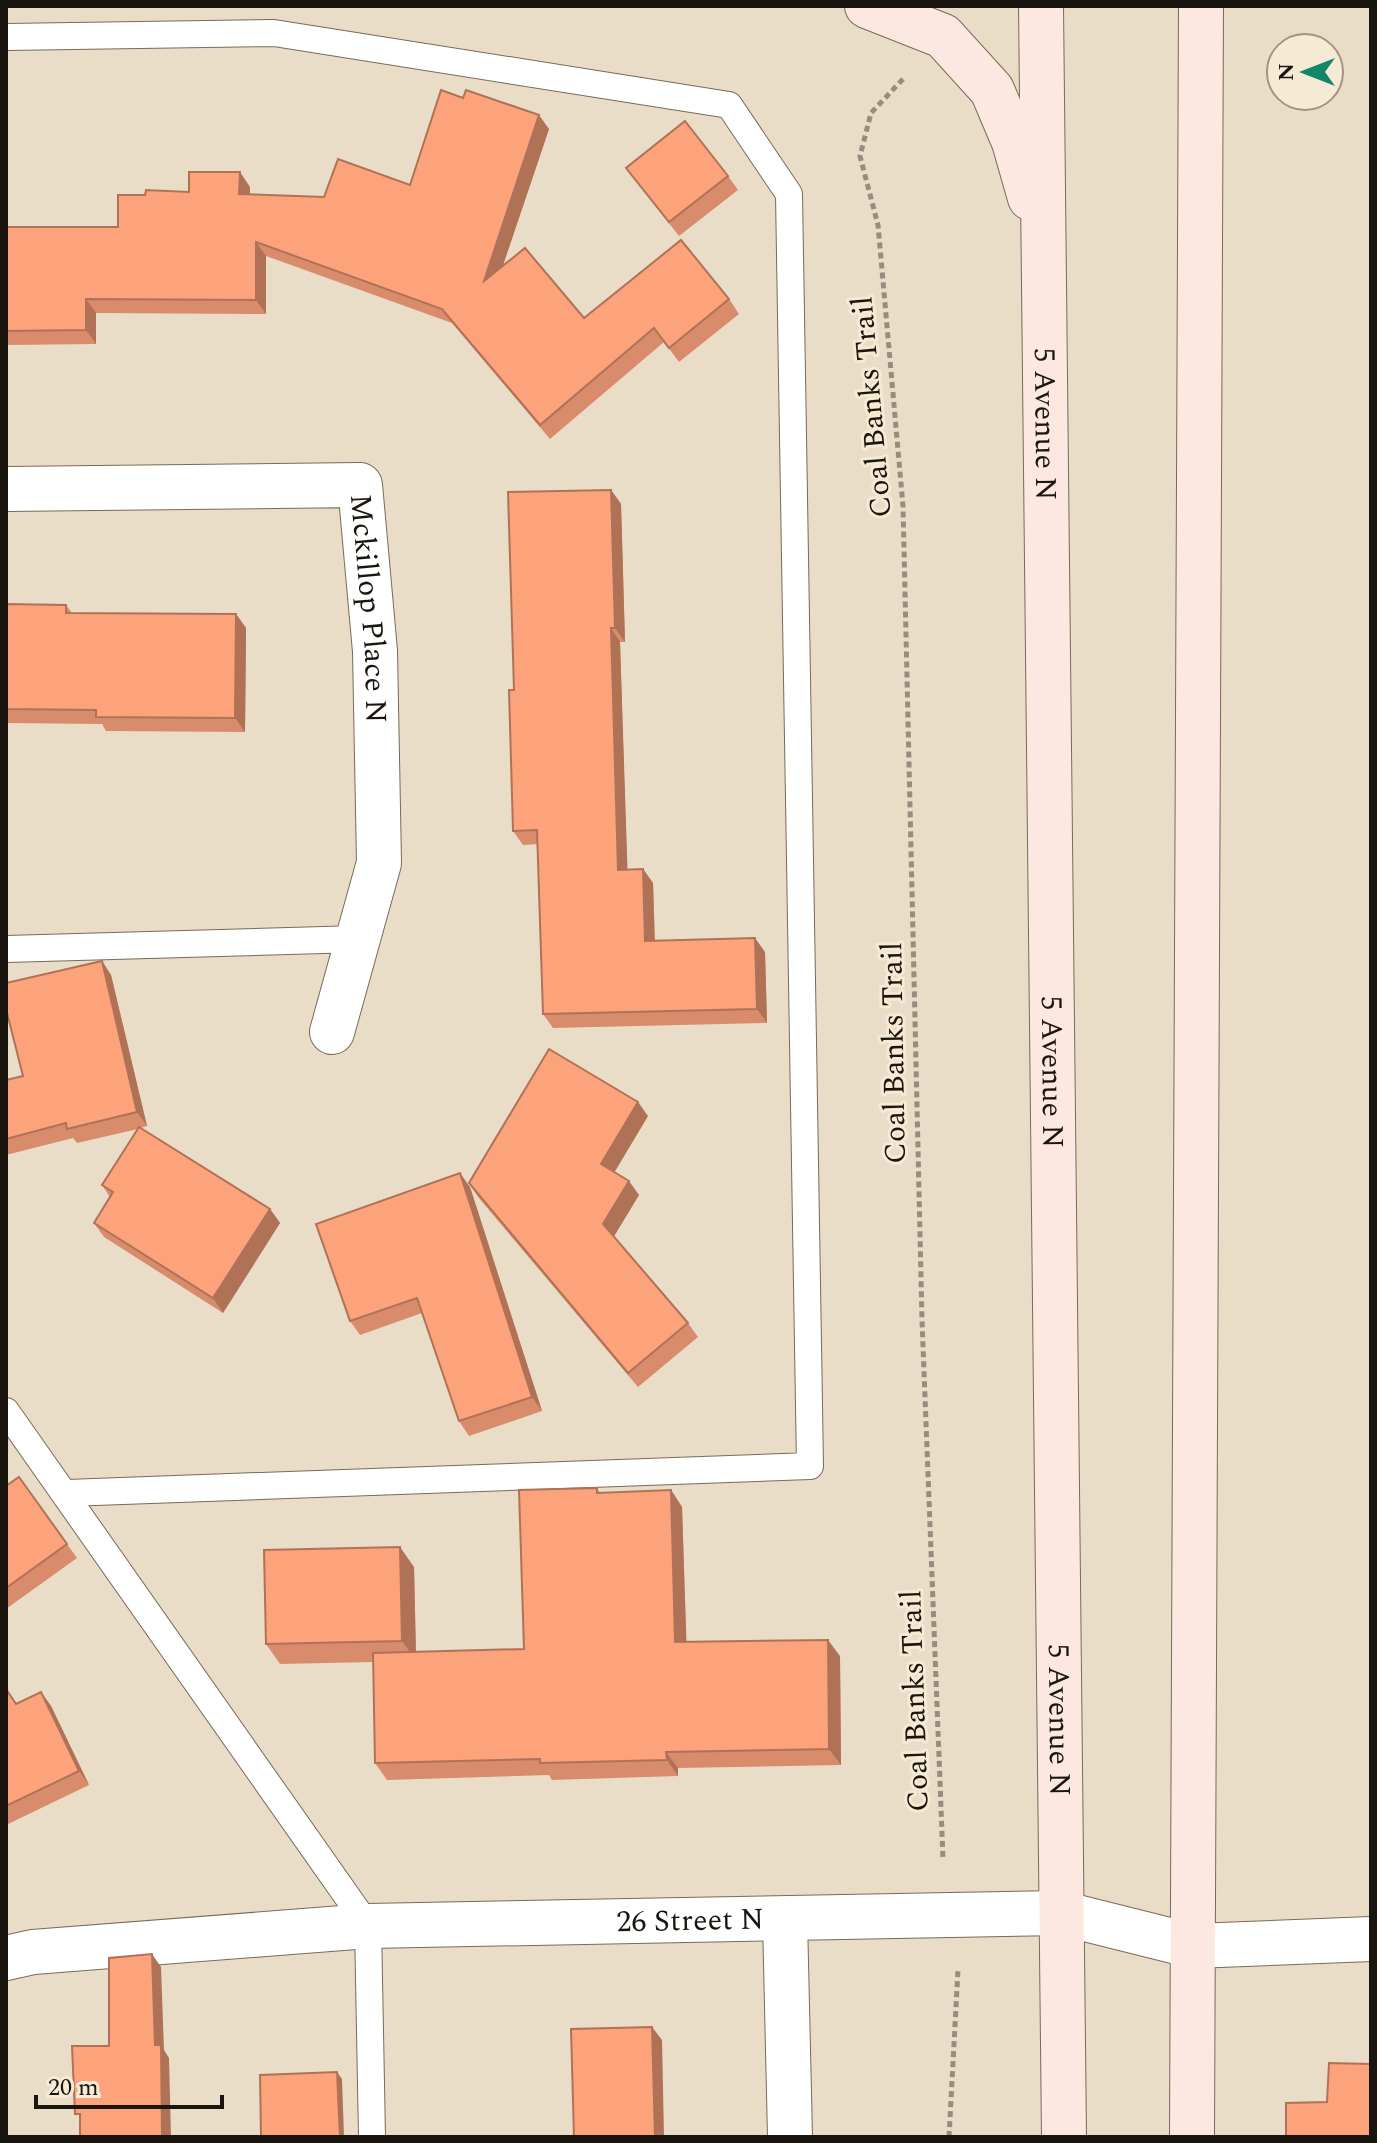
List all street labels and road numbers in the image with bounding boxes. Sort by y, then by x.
street label: Coal Banks Trail [839,294,905,519]
street label: 5 Avenue N [1021,347,1068,501]
street label: Mckillop Place N [337,492,398,724]
street label: Coal Banks Trail [869,942,919,1164]
street label: 5 Avenue N [1028,995,1075,1149]
street label: Coal Banks Trail [888,1589,942,1813]
street label: 5 Avenue N [1035,1643,1082,1797]
street label: 26 Street N [616,1897,765,1945]

